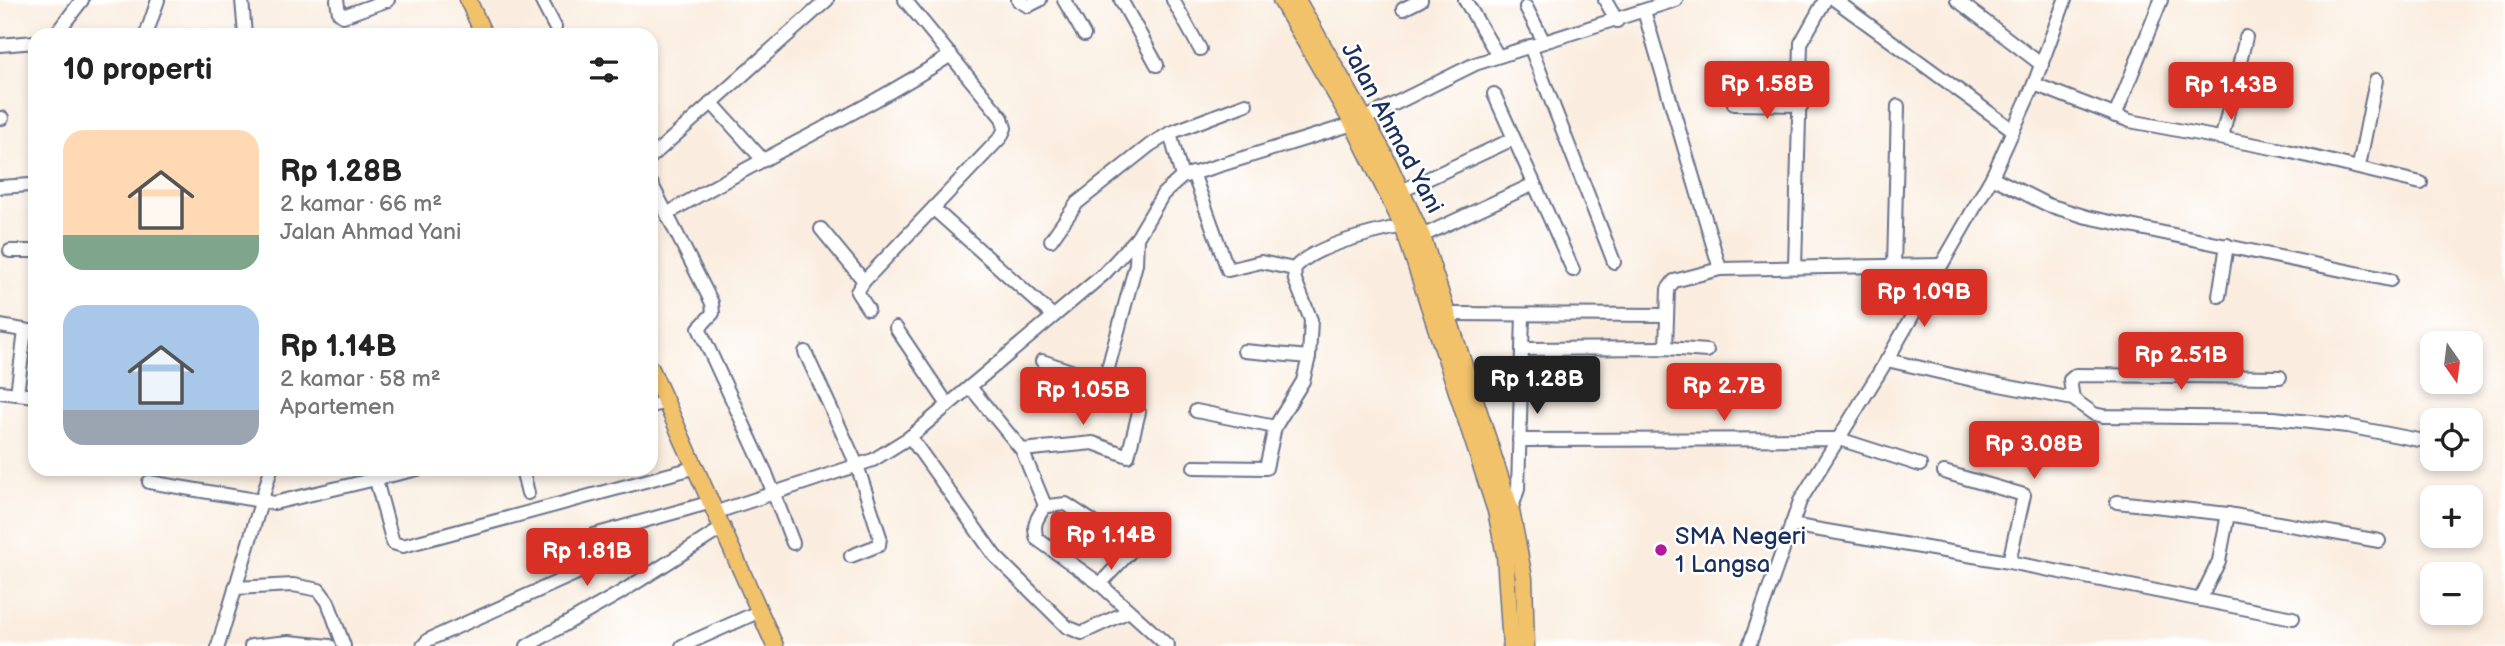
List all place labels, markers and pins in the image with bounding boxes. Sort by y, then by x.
pin: Rp 1.58B [1695,61,1839,121]
pin: Rp 1.43B [2159,62,2303,122]
pin: Rp 1.09B [1852,270,1996,329]
pin: Rp 2.51B [2109,332,2253,392]
pin: Rp 1.28B [1465,356,1609,416]
pin: Rp 2.7B [1659,364,1789,423]
pin: Rp 1.05B [1011,368,1155,427]
pin: Rp 3.08B [1962,421,2106,481]
pin: Rp 1.14B [1039,512,1183,572]
place label: SMA Negeri 1 Langsa [1675,522,1806,579]
pin: Rp 1.81B [515,528,659,588]
marker: SMA Negeri 1 Langsa [1653,542,1669,558]

